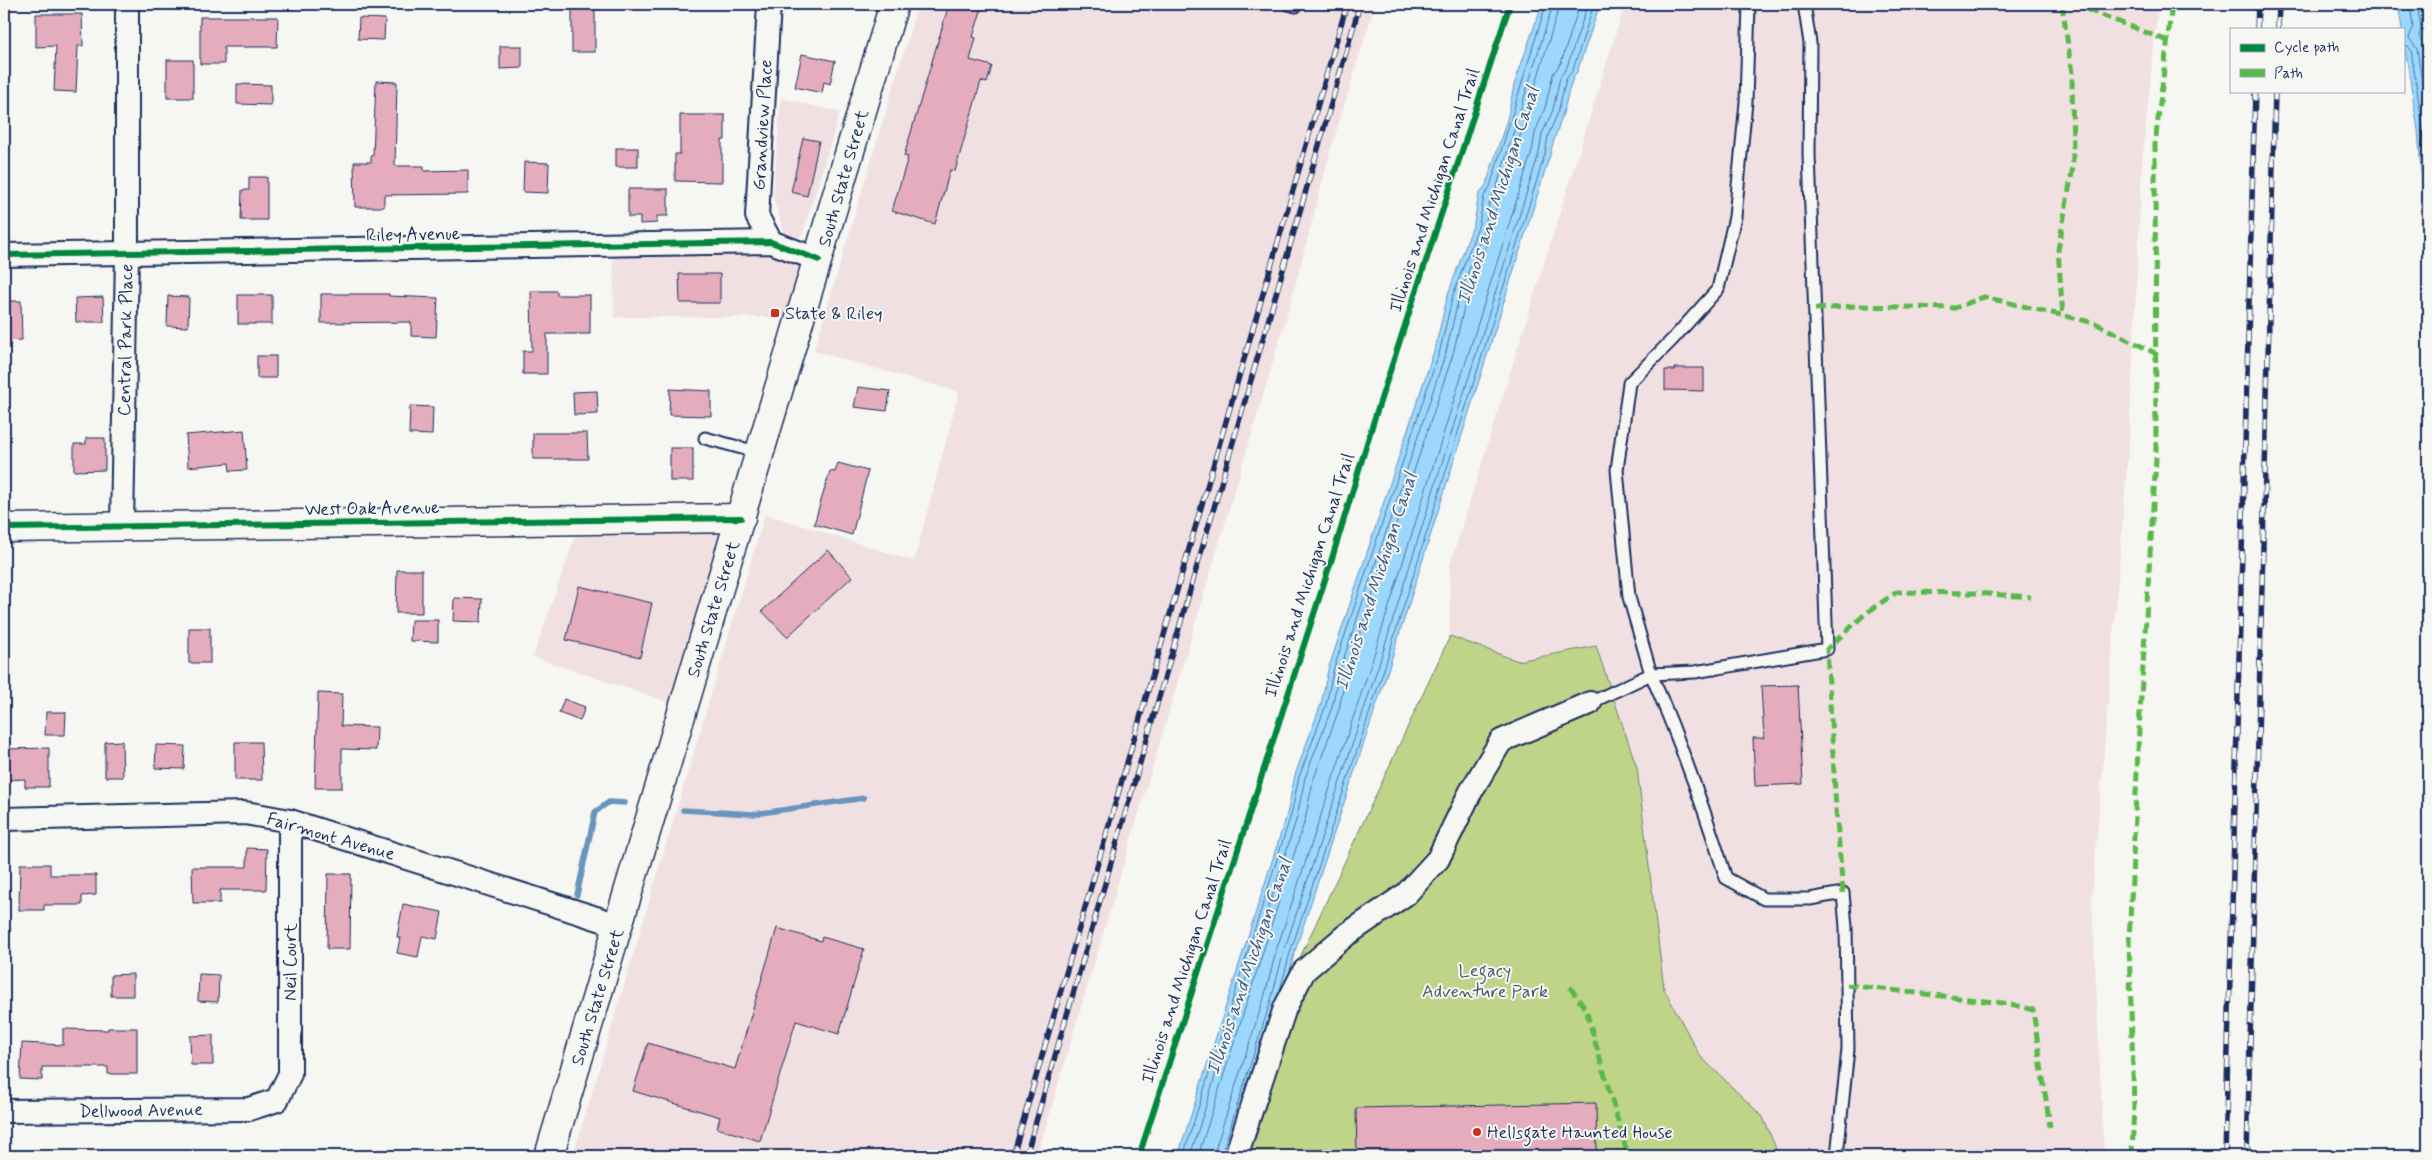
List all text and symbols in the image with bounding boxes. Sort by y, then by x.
legend [2230,28,2404,92]
text: Cycle path [2274,38,2339,58]
street label: Grandview Place [748,59,778,191]
text: Path [2274,64,2303,84]
street label: Illinois and Michigan Canal Trail [1384,65,1486,315]
water label: Illinois and Michigan Canal [1451,82,1546,307]
street label: South State Street [813,106,875,250]
street label: Riley Avenue [366,222,460,248]
street label: Central Park Place [113,264,139,416]
place label: State & Riley [785,302,882,326]
marker: State & Riley [769,307,781,319]
street label: Illinois and Michigan Canal Trail [1259,450,1361,700]
water label: Illinois and Michigan Canal [1329,468,1424,693]
street label: West Oak Avenue [304,496,440,522]
street label: South State Street [682,538,746,681]
street label: Fairmont Avenue [264,807,398,867]
street label: Illinois and Michigan Canal Trail [1136,836,1238,1086]
water label: Illinois and Michigan Canal [1201,854,1299,1078]
street label: Neil Court [279,923,303,1001]
street label: South State Street [566,926,630,1069]
park label: Legacy Adventure Park [1422,959,1548,1004]
street label: Dellwood Avenue [79,1098,203,1124]
place label: Hellsgate Haunted House [1487,1121,1673,1147]
marker: Hellsgate Haunted House [1471,1126,1483,1138]

